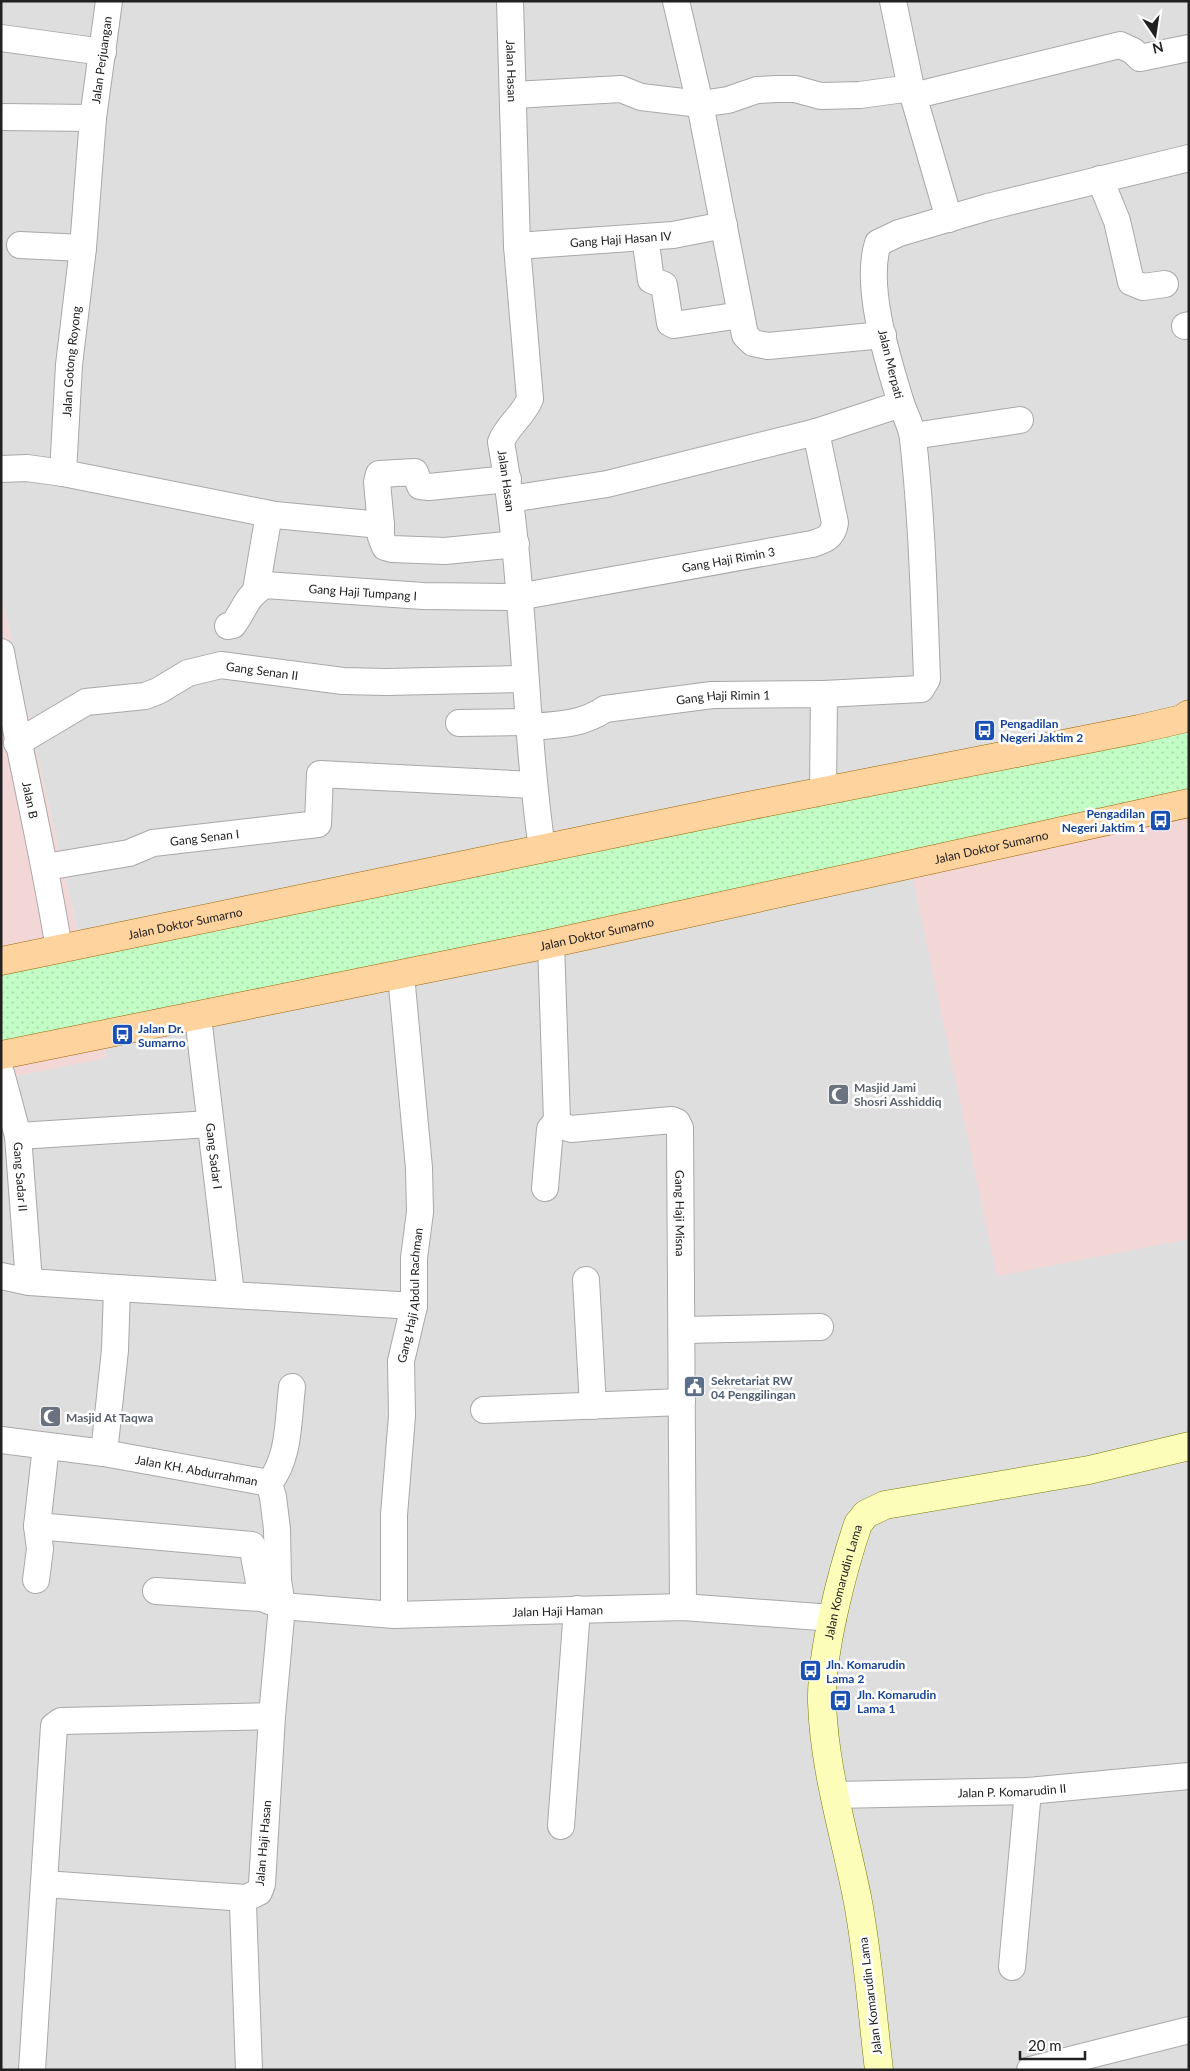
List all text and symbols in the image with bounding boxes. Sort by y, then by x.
north arrow [1130,10,1180,60]
street label: Jalan Perjuangan [88,15,114,105]
text: N [1151,39,1165,58]
street label: Jalan Hasan [504,40,520,102]
street label: Gang Haji Hasan IV [569,228,673,250]
street label: Jalan Gotong Royong [59,305,84,417]
street label: Jalan Merpati [875,328,907,400]
street label: Jalan Hasan [495,449,519,513]
street label: Gang Haji Rimin 3 [680,543,776,575]
street label: Gang Haji Tumpang I [308,581,417,603]
street label: Gang Senan II [225,658,299,683]
street label: Gang Haji Rimin 1 [675,687,770,707]
place label: Pengadilan Negeri Jaktim 2 [1000,716,1083,745]
bus stop icon: Pengadilan Negeri Jaktim 2 [972,718,996,742]
street label: Jalan B [20,780,42,820]
place label: Pengadilan Negeri Jaktim 1 [1062,806,1145,835]
bus stop icon: Pengadilan Negeri Jaktim 1 [1149,808,1173,832]
street label: Gang Senan I [169,826,240,848]
street label: Jalan Doktor Sumarno [933,827,1050,866]
street label: Jalan Doktor Sumarno [127,904,244,942]
street label: Jalan Doktor Sumarno [538,914,655,953]
place label: Jalan Dr. Sumarno [138,1021,186,1050]
bus stop icon: Jalan Dr. Sumarno [110,1023,134,1047]
place label: Masjid Jami Shosri Asshiddiq [854,1080,942,1109]
mosque icon: Masjid Jami Shosri Asshiddiq [826,1082,850,1106]
street label: Gang Sadar I [203,1122,226,1190]
street label: Gang Sadar II [11,1141,31,1212]
street label: Gang Haji Misna [673,1170,688,1257]
street label: Gang Haji Abdul Rachman [393,1227,425,1364]
place label: Sekretariat RW 04 Penggilingan [711,1373,796,1402]
public building icon: Sekretariat RW 04 Penggilingan [683,1375,707,1399]
mosque icon: Masjid At Taqwa [38,1405,62,1429]
place label: Masjid At Taqwa [66,1410,153,1425]
street label: Jalan KH. Abdurrahman [134,1451,259,1488]
street label: Jalan Komarudin Lama [821,1522,865,1641]
street label: Jalan Haji Haman [512,1602,603,1619]
place label: Jln. Komarudin Lama 2 [826,1657,905,1686]
bus stop icon: Jln. Komarudin Lama 2 [798,1659,822,1683]
place label: Jln. Komarudin Lama 1 [857,1687,936,1716]
bus stop icon: Jln. Komarudin Lama 1 [829,1689,853,1713]
street label: Jalan P. Komarudin II [957,1780,1067,1800]
street label: Jalan Haji Hasan [252,1800,274,1886]
street label: Jalan Komarudin Lama [855,1937,885,2055]
scale bar [1020,2028,1085,2060]
text: 20 m [1028,2036,1062,2054]

